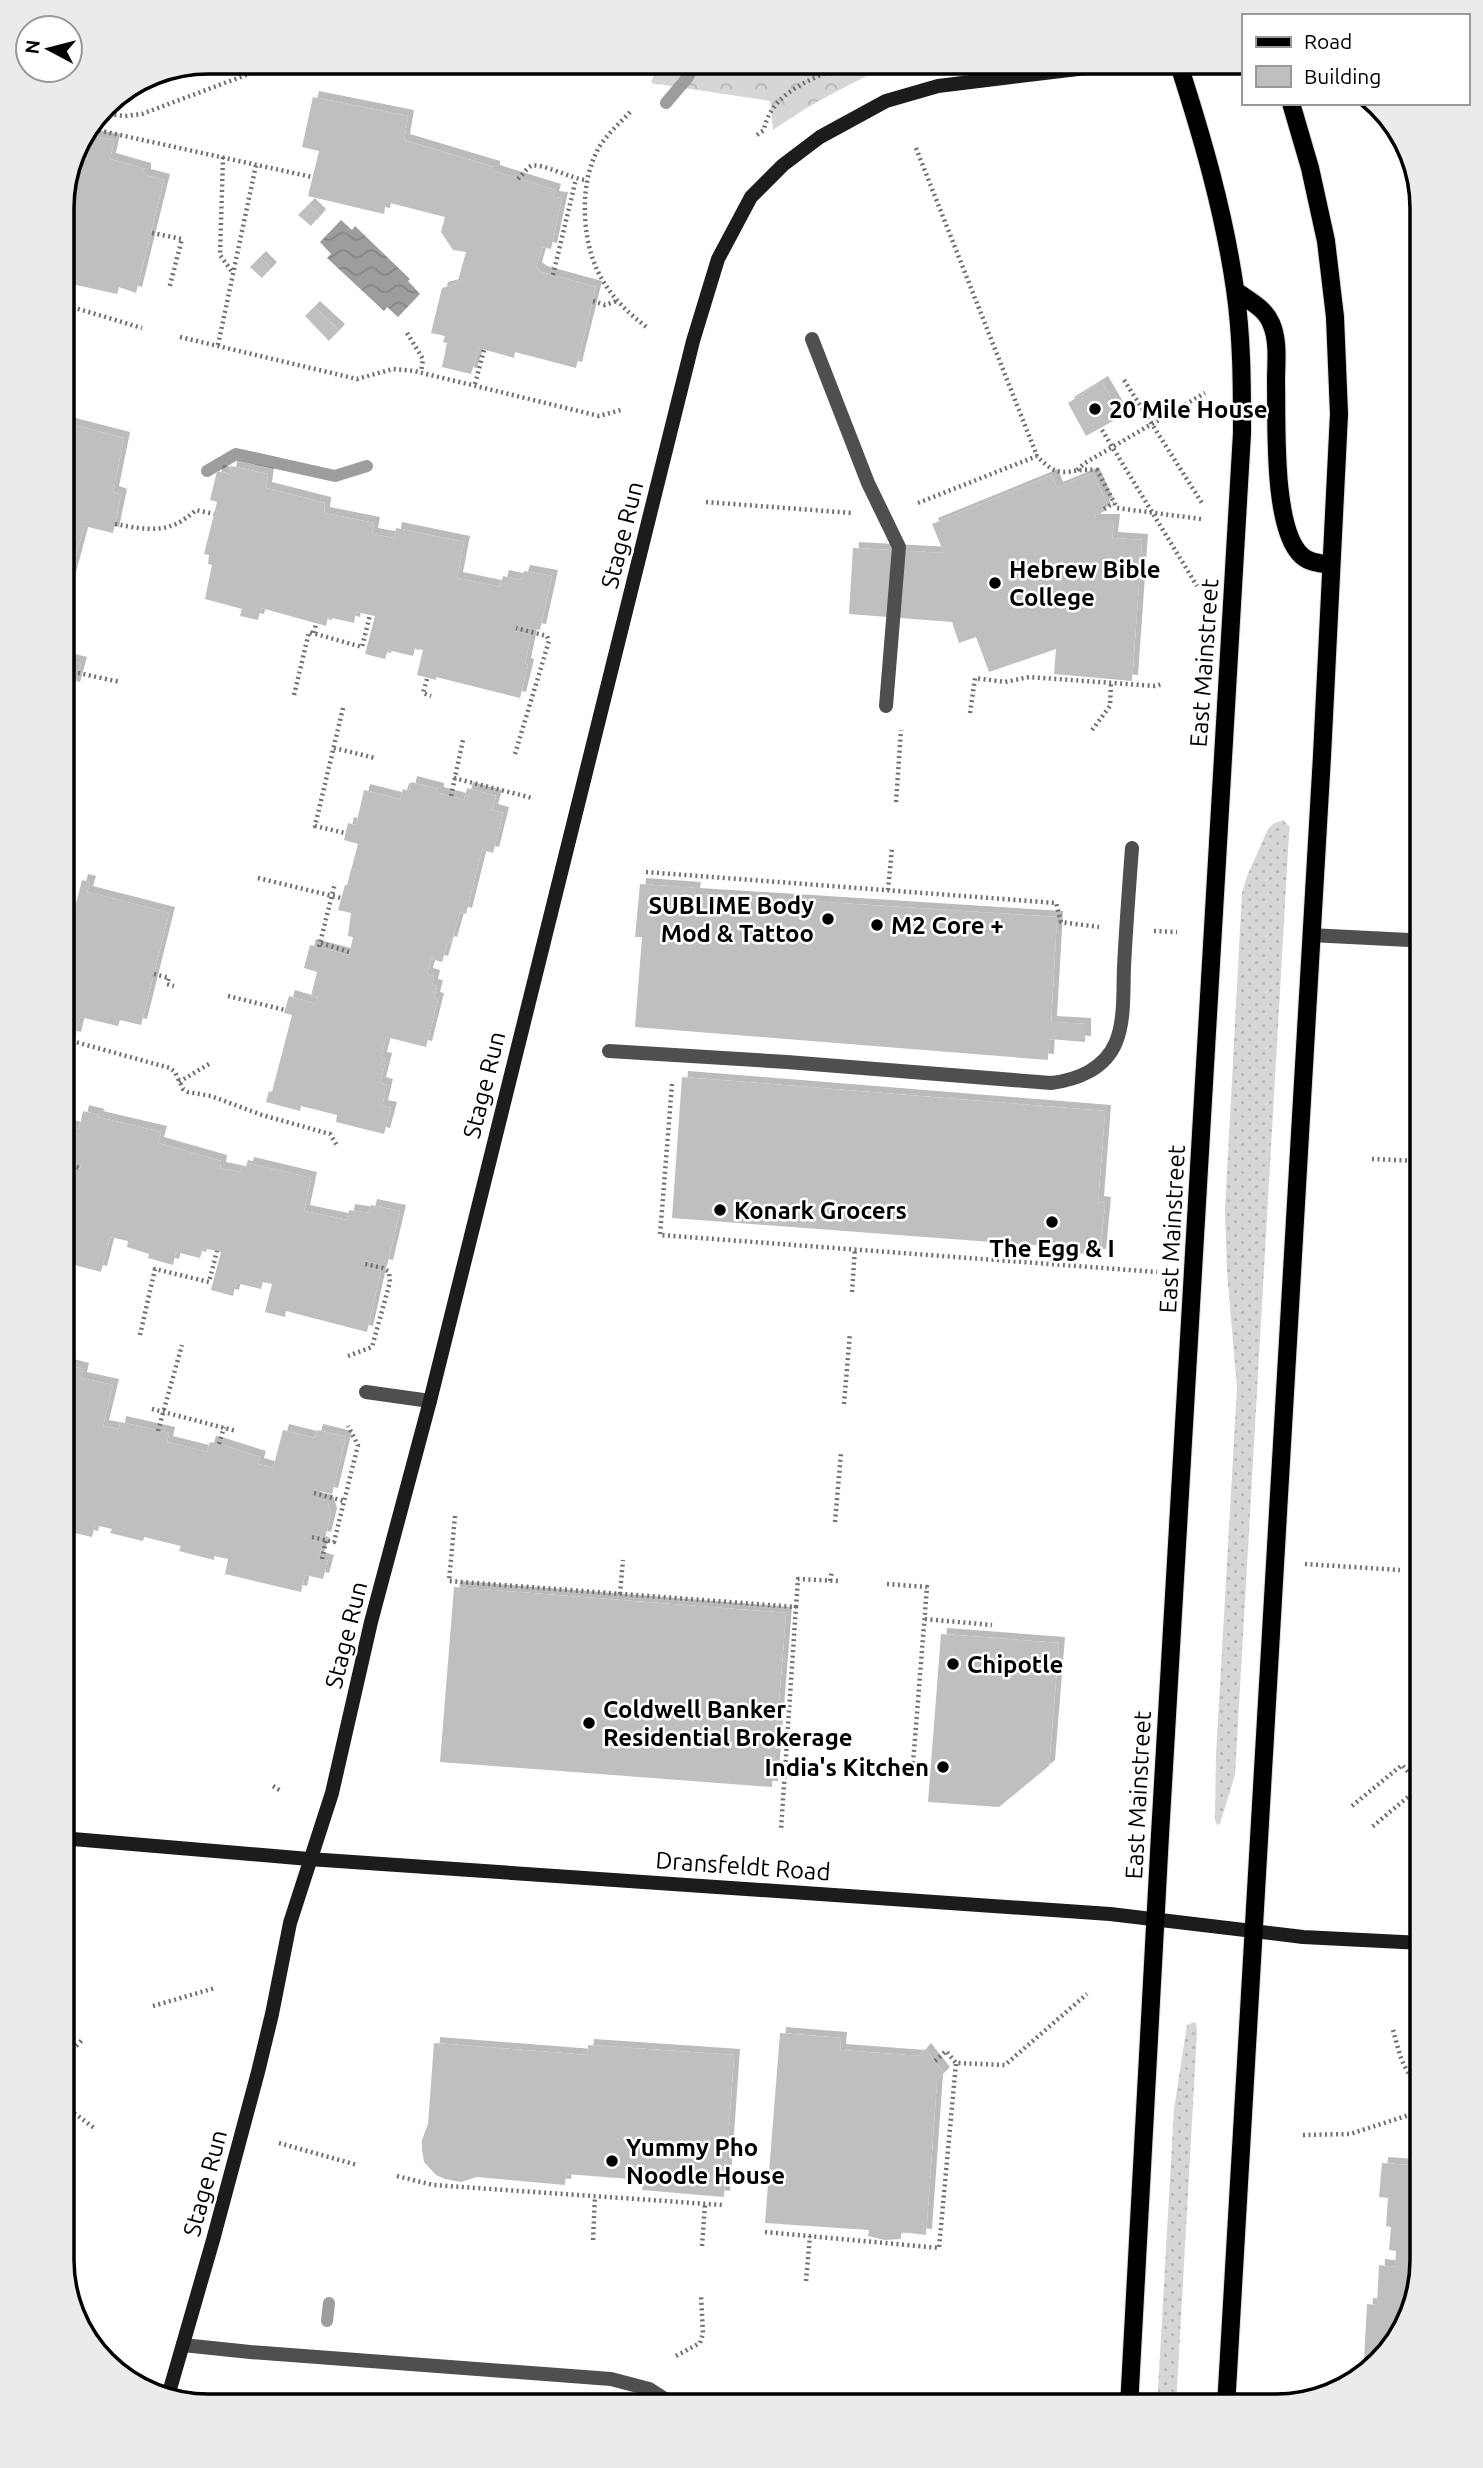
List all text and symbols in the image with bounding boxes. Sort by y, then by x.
north arrow [14,14,84,84]
legend [1242,14,1469,105]
text: Road [1304,29,1352,53]
text: N [20,39,44,55]
text: Building [1304,64,1381,88]
place label: 20 Mile House [1109,396,1268,423]
marker: 20 Mile House [1087,401,1103,417]
street label: Stage Run [596,479,648,591]
place label: Hebrew Bible College [1009,556,1161,611]
marker: Hebrew Bible College [987,575,1003,591]
street label: East Mainstreet [1185,577,1223,748]
place label: SUBLIME Body Mod & Tattoo [648,892,814,947]
marker: SUBLIME Body Mod & Tattoo [820,911,836,927]
place label: M2 Core + [891,912,1004,939]
marker: M2 Core + [869,917,885,933]
street label: Stage Run [458,1029,510,1141]
street label: East Mainstreet [1154,1143,1190,1314]
place label: Konark Grocers [734,1197,907,1224]
marker: Konark Grocers [712,1202,728,1218]
marker: The Egg & I [1044,1214,1060,1230]
place label: The Egg & I [989,1235,1115,1262]
street label: Stage Run [320,1579,372,1691]
place label: Chipotle [967,1651,1063,1678]
marker: Chipotle [945,1656,961,1672]
place label: Coldwell Banker Residential Brokerage [603,1696,853,1751]
street label: East Mainstreet [1120,1709,1156,1880]
marker: Coldwell Banker Residential Brokerage [581,1715,597,1731]
place label: India's Kitchen [765,1754,929,1781]
marker: India's Kitchen [935,1759,951,1775]
street label: Dransfeldt Road [655,1846,831,1886]
street label: Stage Run [178,2127,232,2239]
place label: Yummy Pho Noodle House [626,2134,785,2189]
marker: Yummy Pho Noodle House [604,2153,620,2169]

